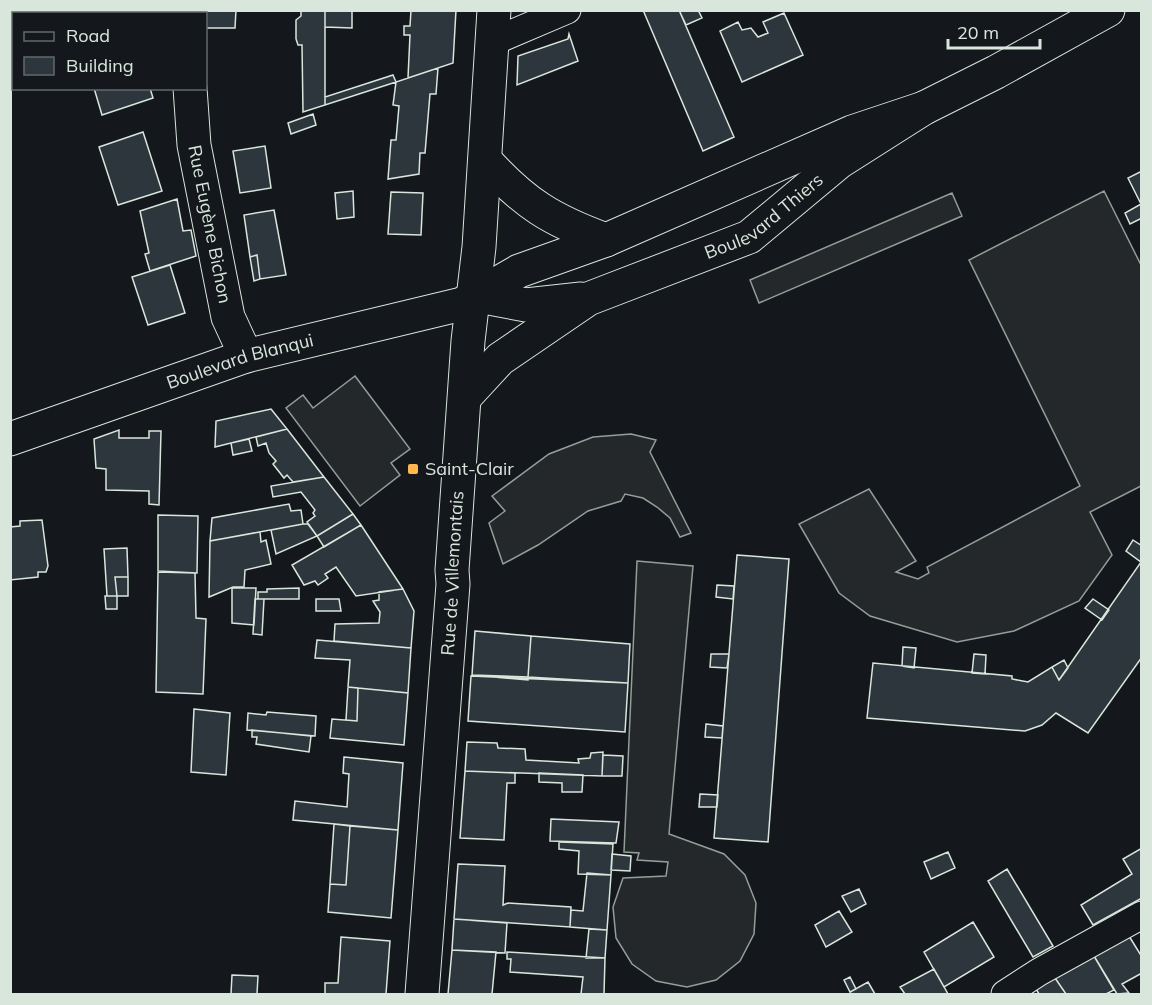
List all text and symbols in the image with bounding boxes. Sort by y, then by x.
legend [12,12,207,90]
scale bar [948,12,1040,50]
text: 20 m [957,21,999,44]
text: Road [66,24,110,47]
text: Building [66,54,134,77]
street label: Rue Eugène Bichon [183,143,237,305]
street label: Boulevard Thiers [701,168,828,264]
street label: Boulevard Blanqui [163,328,316,394]
place label: Saint-Clair [425,457,514,480]
marker: Saint-Clair [406,462,420,476]
street label: Rue de Villemontais [436,490,469,656]

